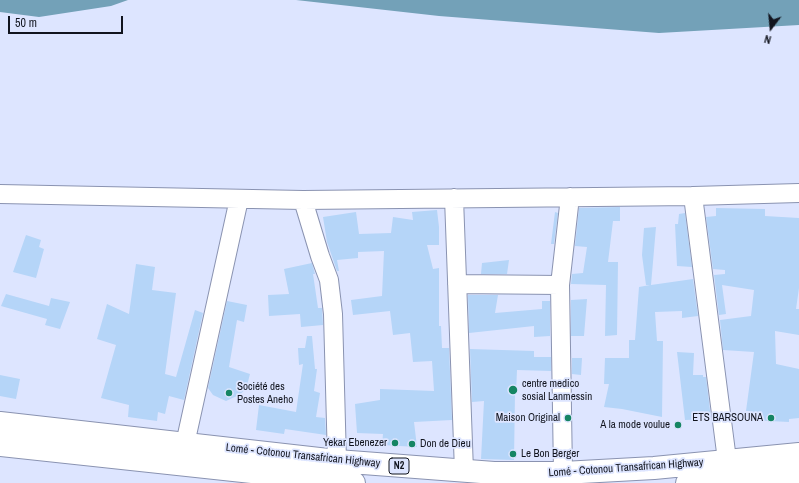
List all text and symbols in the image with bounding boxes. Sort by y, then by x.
scale bar [10,8,125,34]
north arrow [751,8,791,48]
text: 50 m [15,15,37,31]
text: N [763,32,773,47]
place label: centre medico sosial Lanmessin [522,377,592,403]
place label: Société des Postes Aneho [237,380,293,406]
marker: centre medico sosial Lanmessin [507,384,519,396]
marker: Société des Postes Aneho [224,388,234,398]
place label: Maison Original [496,411,560,425]
place label: ETS BARSOUNA [692,411,763,425]
marker: Maison Original [563,413,573,423]
marker: ETS BARSOUNA [766,413,776,423]
place label: A la mode voulue [600,418,670,432]
marker: A la mode voulue [673,420,683,430]
place label: Yekar Ebenezer [323,436,387,450]
place label: Don de Dieu [420,437,471,451]
marker: Yekar Ebenezer [390,438,400,448]
marker: Don de Dieu [407,439,417,449]
street label: Lomé - Cotonou Transafrican Highway [225,441,381,471]
place label: Le Bon Berger [521,447,579,461]
marker: Le Bon Berger [508,449,518,459]
street label: Lomé - Cotonou Transafrican Highway [548,456,704,480]
road number: N2 [389,458,409,474]

